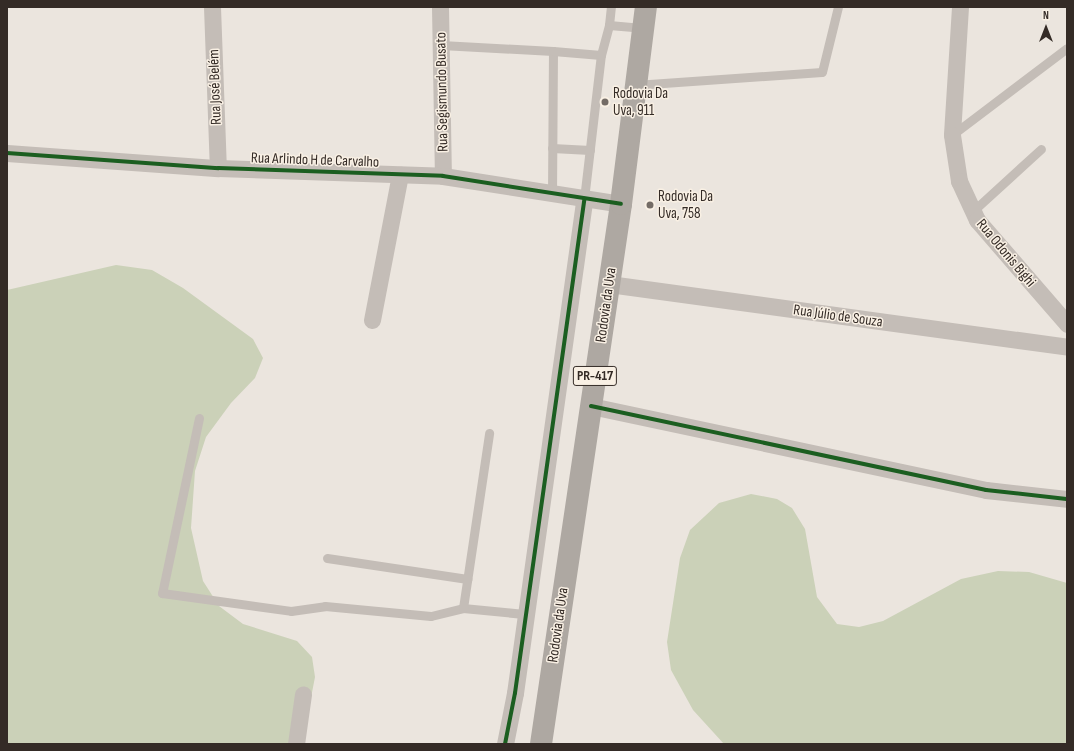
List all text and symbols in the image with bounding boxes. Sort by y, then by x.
north arrow [1026,8,1066,48]
text: N [1043,9,1049,22]
street label: Rua Segismundo Busato [432,32,452,152]
street label: Rua José Belém [205,49,225,125]
place label: Rodovia Da Uva, 911 [613,84,668,119]
marker: Rodovia Da Uva, 911 [600,97,610,107]
street label: Rua Arlindo H de Carvalho [251,149,379,171]
place label: Rodovia Da Uva, 758 [658,187,713,222]
marker: Rodovia Da Uva, 758 [645,200,655,210]
street label: Rua Odonis Bighi [972,215,1040,291]
street label: Rodovia da Uva [592,266,620,344]
street label: Rua Júlio de Souza [792,301,884,331]
road number: PR-417 [572,364,618,388]
street label: Rodovia da Uva [544,586,572,664]

